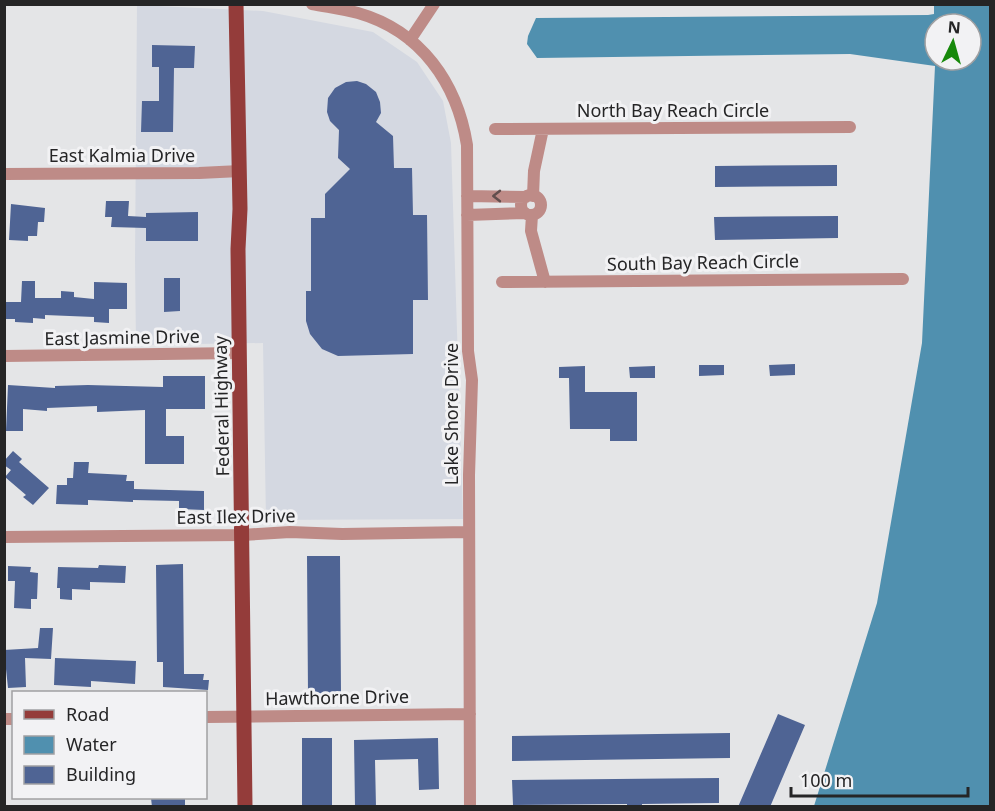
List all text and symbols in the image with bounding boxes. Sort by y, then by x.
north arrow [923,12,983,72]
text: N [947,16,962,39]
street label: North Bay Reach Circle [577,98,769,122]
street label: East Kalmia Drive [49,143,195,167]
one-way arrow [492,190,501,202]
street label: South Bay Reach Circle [607,248,799,276]
street label: East Jasmine Drive [44,324,200,350]
street label: Federal Highway [208,335,234,477]
street label: Lake Shore Drive [439,343,463,485]
street label: East Ilex Drive [176,503,296,529]
street label: Hawthorne Drive [265,684,409,710]
legend [12,691,207,799]
text: Road [66,702,109,726]
text: Water [66,732,117,756]
scale bar [791,760,968,798]
text: Building [66,762,136,786]
text: 100 m [800,768,852,792]

